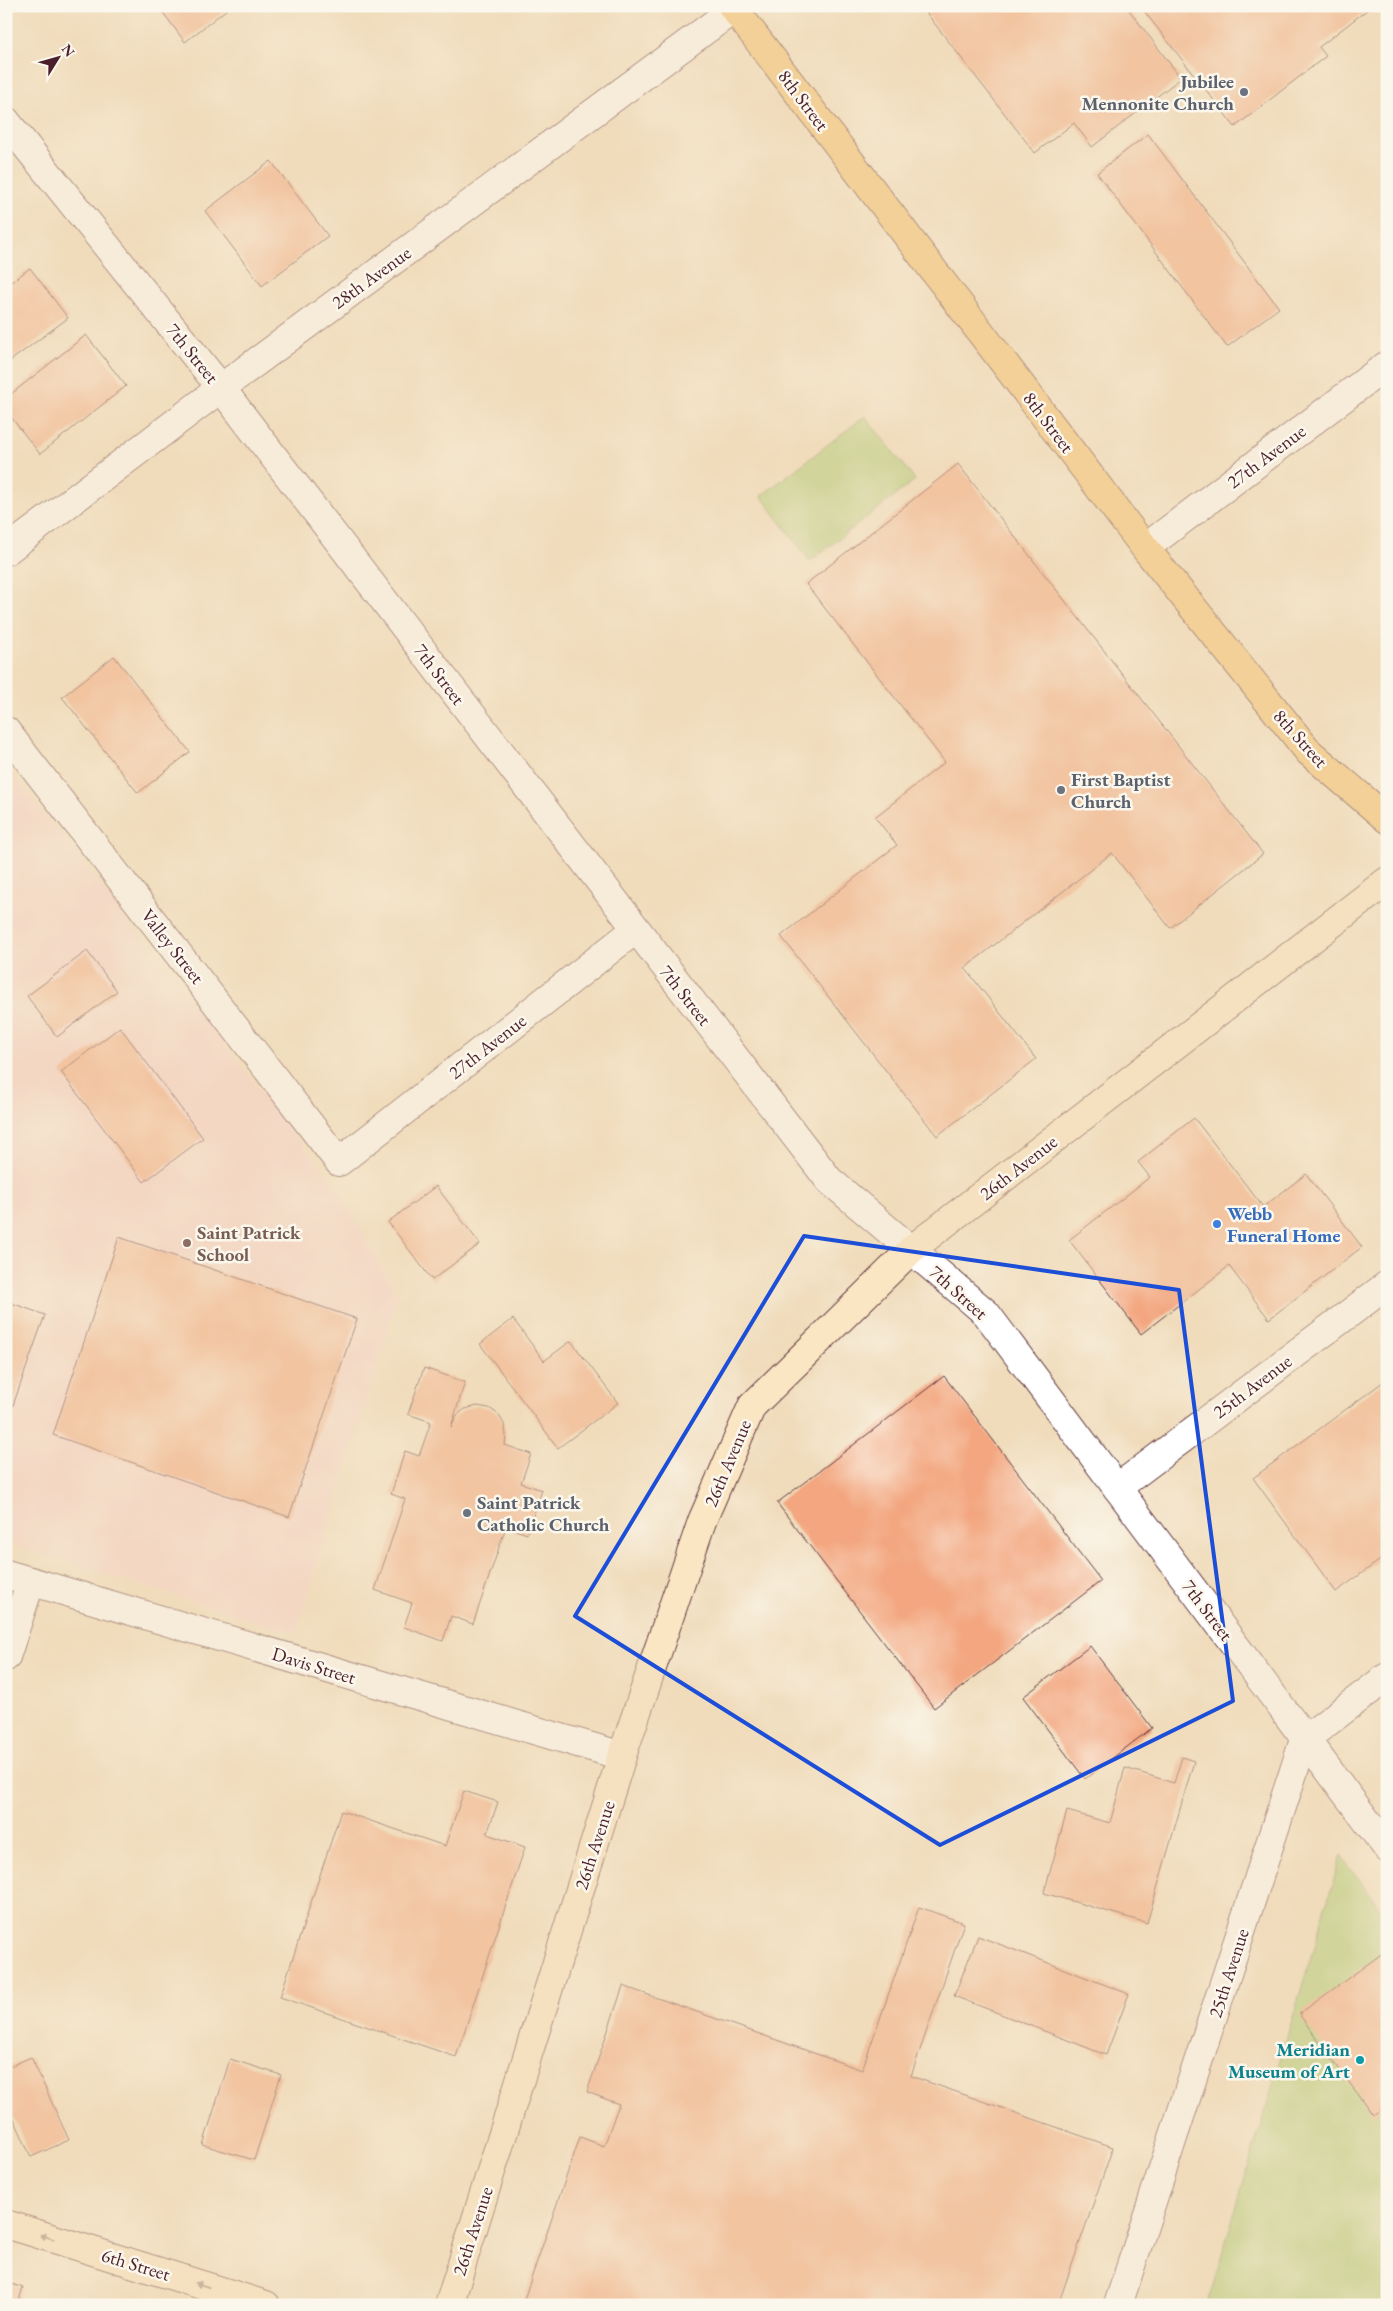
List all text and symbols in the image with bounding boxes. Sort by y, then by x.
north arrow [32,32,82,82]
text: N [58,40,79,61]
street label: 8th Street [772,65,835,136]
place label: Jubilee Mennonite Church [1082,69,1234,116]
marker: Jubilee Mennonite Church [1238,86,1250,98]
street label: 28th Avenue [327,240,416,315]
street label: 7th Street [161,318,225,389]
street label: 8th Street [1017,387,1080,458]
street label: 27th Avenue [1222,419,1311,494]
street label: 7th Street [408,639,471,710]
street label: 8th Street [1268,704,1333,773]
place label: First Baptist Church [1071,767,1171,814]
marker: First Baptist Church [1055,784,1067,796]
street label: Valley Street [135,904,210,989]
street label: 7th Street [654,960,717,1031]
street label: 27th Avenue [443,1008,531,1085]
street label: 26th Avenue [974,1129,1062,1206]
place label: Webb Funeral Home [1227,1201,1340,1248]
marker: Webb Funeral Home [1211,1218,1223,1230]
place label: Saint Patrick School [197,1220,301,1267]
marker: Saint Patrick School [181,1237,193,1249]
street label: 7th Street [924,1260,993,1325]
street label: 25th Avenue [1208,1349,1297,1424]
street label: 26th Avenue [698,1416,757,1511]
place label: Saint Patrick Catholic Church [477,1490,610,1537]
marker: Saint Patrick Catholic Church [461,1507,473,1519]
street label: 7th Street [1176,1575,1239,1646]
street label: Davis Street [269,1641,359,1690]
street label: 26th Avenue [568,1797,621,1893]
street label: 25th Avenue [1202,1925,1255,2021]
place label: Meridian Museum of Art [1228,2037,1350,2084]
marker: Meridian Museum of Art [1354,2054,1366,2066]
street label: 26th Avenue [446,2183,499,2279]
one-way arrow [40,2232,55,2240]
street label: 6th Street [99,2242,173,2287]
one-way arrow [195,2281,210,2288]

